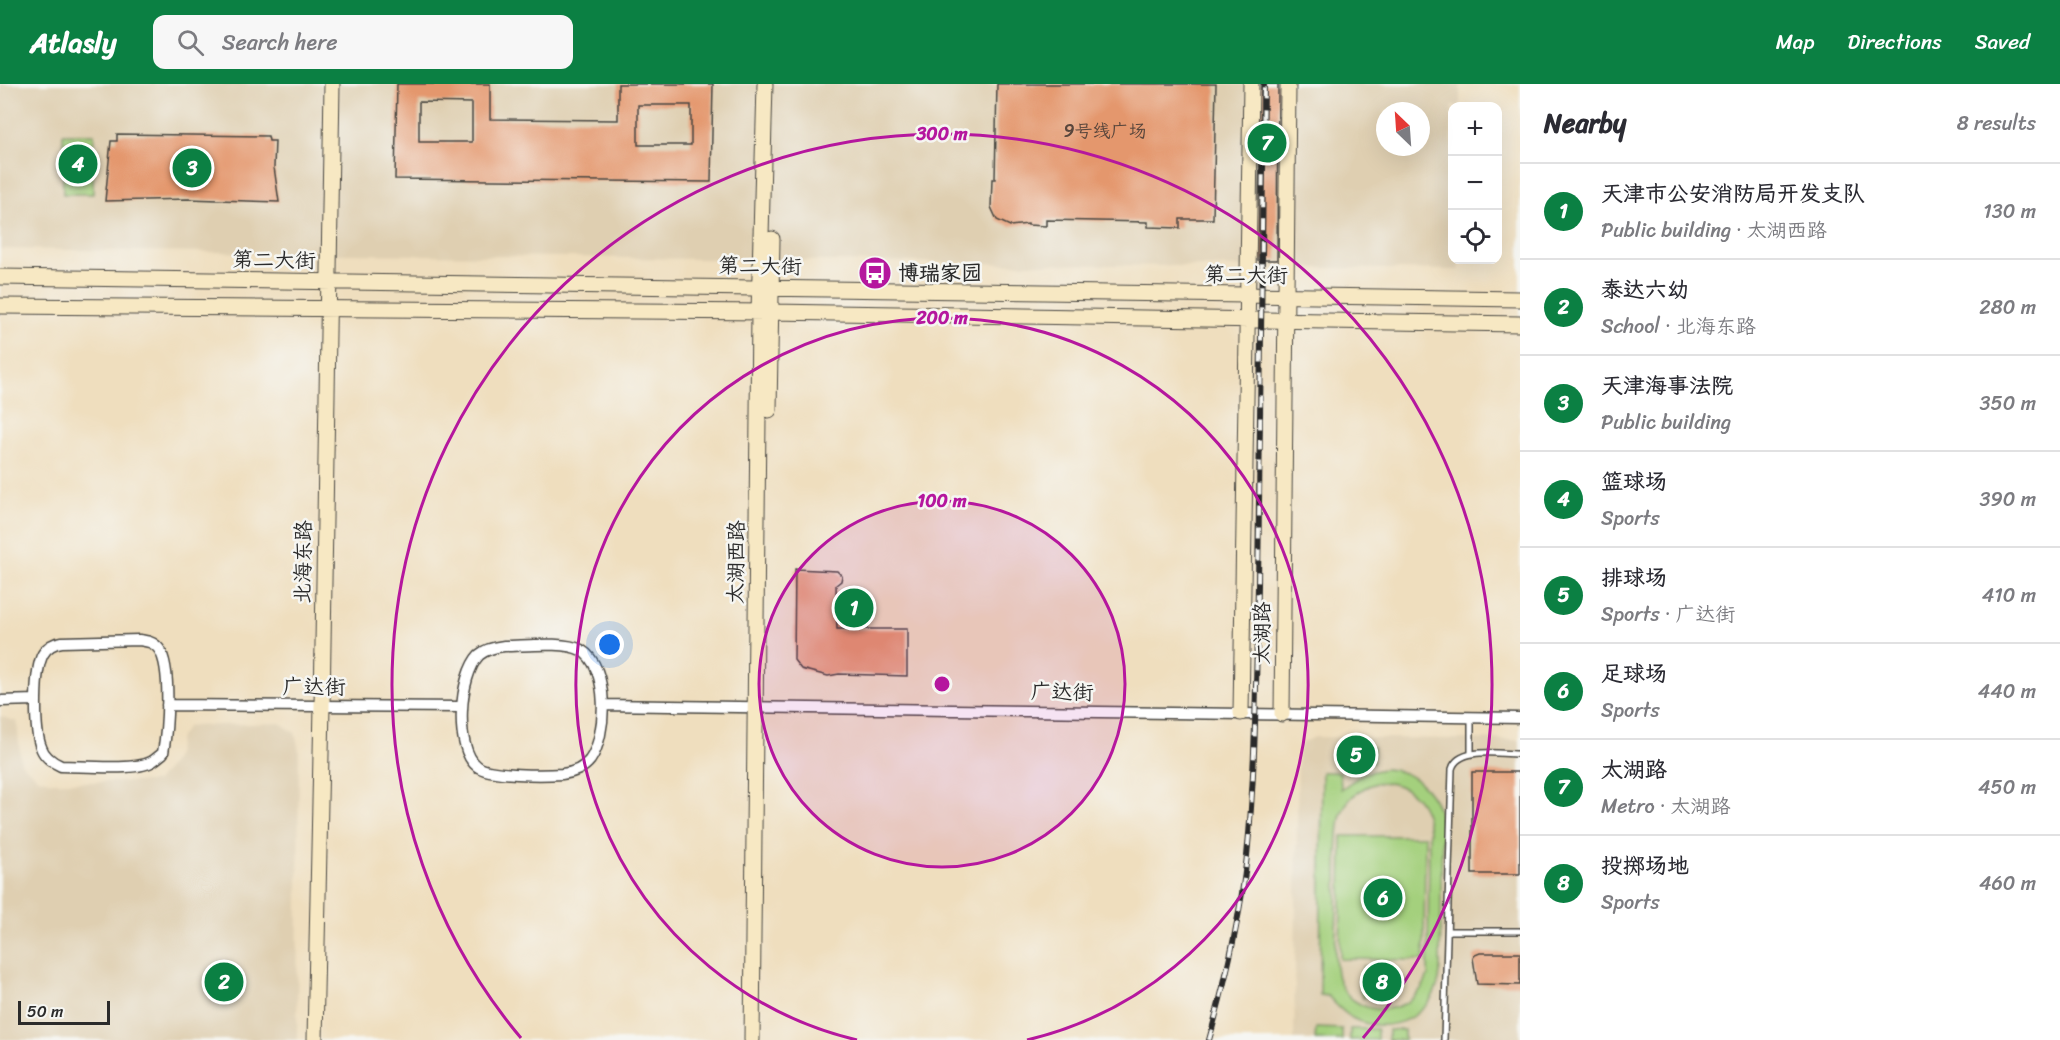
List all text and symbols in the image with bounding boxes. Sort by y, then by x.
search box [153,15,573,69]
text: Atlasly [30,18,117,67]
text: Search here [222,23,338,62]
text: Map [1776,23,1814,61]
text: Directions [1847,23,1942,61]
text: Saved [1975,23,2030,61]
icon: search [174,26,207,59]
text: Nearby [1544,100,1626,146]
north arrow [1376,102,1430,156]
map controls [1448,102,1502,264]
button: + [1448,102,1502,156]
text: 8 results [1957,106,2036,141]
house number: 9号线广场 [1063,115,1147,147]
text: 300 m [915,118,968,150]
pin: 7 [1248,120,1286,166]
pin: 4 [58,142,98,187]
pin: 3 [172,146,212,190]
button: − [1448,156,1502,210]
text: 天津市公安消防局开发支队 [1601,174,1865,213]
text: 1 [1559,194,1568,229]
text: 130 m [1983,194,2036,229]
button: locate [1448,210,1502,264]
text: Public building · 太湖西路 [1601,213,1827,248]
street label: 第二大街 [232,240,316,280]
street label: 第二大街 [718,246,802,286]
place label: 博瑞家园 [898,254,982,292]
bus stop icon: 博瑞家园 [857,255,893,291]
street label: 第二大街 [1204,255,1288,295]
text: 泰达六幼 [1601,270,1689,309]
text: 2 [1558,290,1569,325]
text: 280 m [1979,290,2036,325]
text: 200 m [915,302,968,334]
text: School · 北海东路 [1601,309,1756,344]
text: 天津海事法院 [1601,366,1733,405]
text: 3 [1558,386,1569,421]
text: 350 m [1980,386,2036,421]
text: Public building [1601,405,1731,440]
text: 篮球场 [1601,462,1667,501]
text: 4 [1557,482,1570,517]
text: 390 m [1980,482,2036,517]
text: 100 m [918,485,967,517]
text: Sports [1601,501,1660,536]
street label: 北海东路 [283,520,323,604]
street label: 太湖西路 [716,520,756,604]
text: 排球场 [1601,558,1667,597]
text: 5 [1557,578,1570,613]
text: 410 m [1982,578,2036,613]
pin: 1 [834,586,874,630]
text: Sports · 广达街 [1601,597,1736,632]
street label: 太湖路 [1243,602,1281,665]
your location [595,630,624,659]
text: 足球场 [1601,654,1667,693]
street label: 广达街 [283,668,346,706]
street label: 广达街 [1030,672,1094,712]
centre of rings [932,674,952,694]
text: 6 [1558,674,1569,709]
text: 440 m [1978,674,2036,709]
text: Sports [1601,693,1660,728]
pin: 5 [1336,732,1376,778]
text: 太湖路 [1601,750,1667,789]
text: 7 [1558,770,1569,805]
text: 450 m [1978,770,2036,805]
text: Metro · 太湖路 [1601,789,1730,824]
text: 投掷场地 [1601,846,1689,885]
text: 8 [1557,866,1570,901]
text: 460 m [1979,866,2036,901]
pin: 6 [1364,876,1402,920]
text: Sports [1601,885,1660,920]
pin: 2 [204,960,244,1004]
pin: 8 [1362,960,1402,1004]
text: 50 m [27,997,63,1026]
scale bar [18,998,110,1026]

